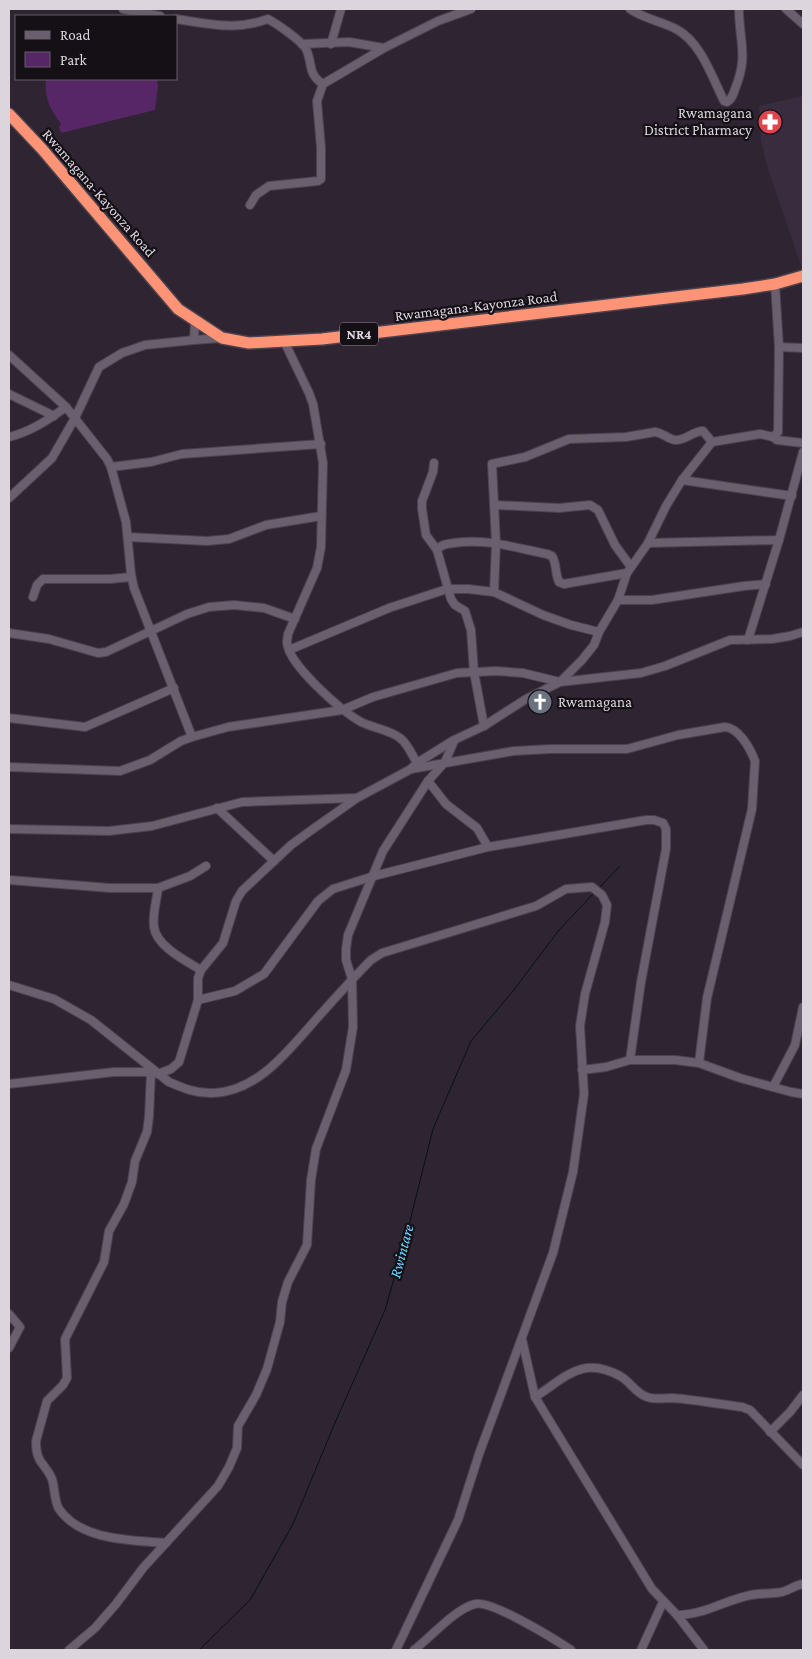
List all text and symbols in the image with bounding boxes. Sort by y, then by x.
legend [15,15,178,80]
text: Road [60,27,91,43]
text: Park [60,52,87,68]
place label: Rwamagana District Pharmacy [644,105,752,139]
pharmacy icon: Rwamagana District Pharmacy [757,109,783,135]
street label: Rwamagana-Kayonza Road [39,126,159,261]
street label: Rwamagana-Kayonza Road [394,288,558,325]
road number: NR4 [340,322,378,346]
church icon: Rwamagana [527,689,553,715]
place label: Rwamagana [558,694,632,711]
water label: Rwintare [386,1222,417,1280]

